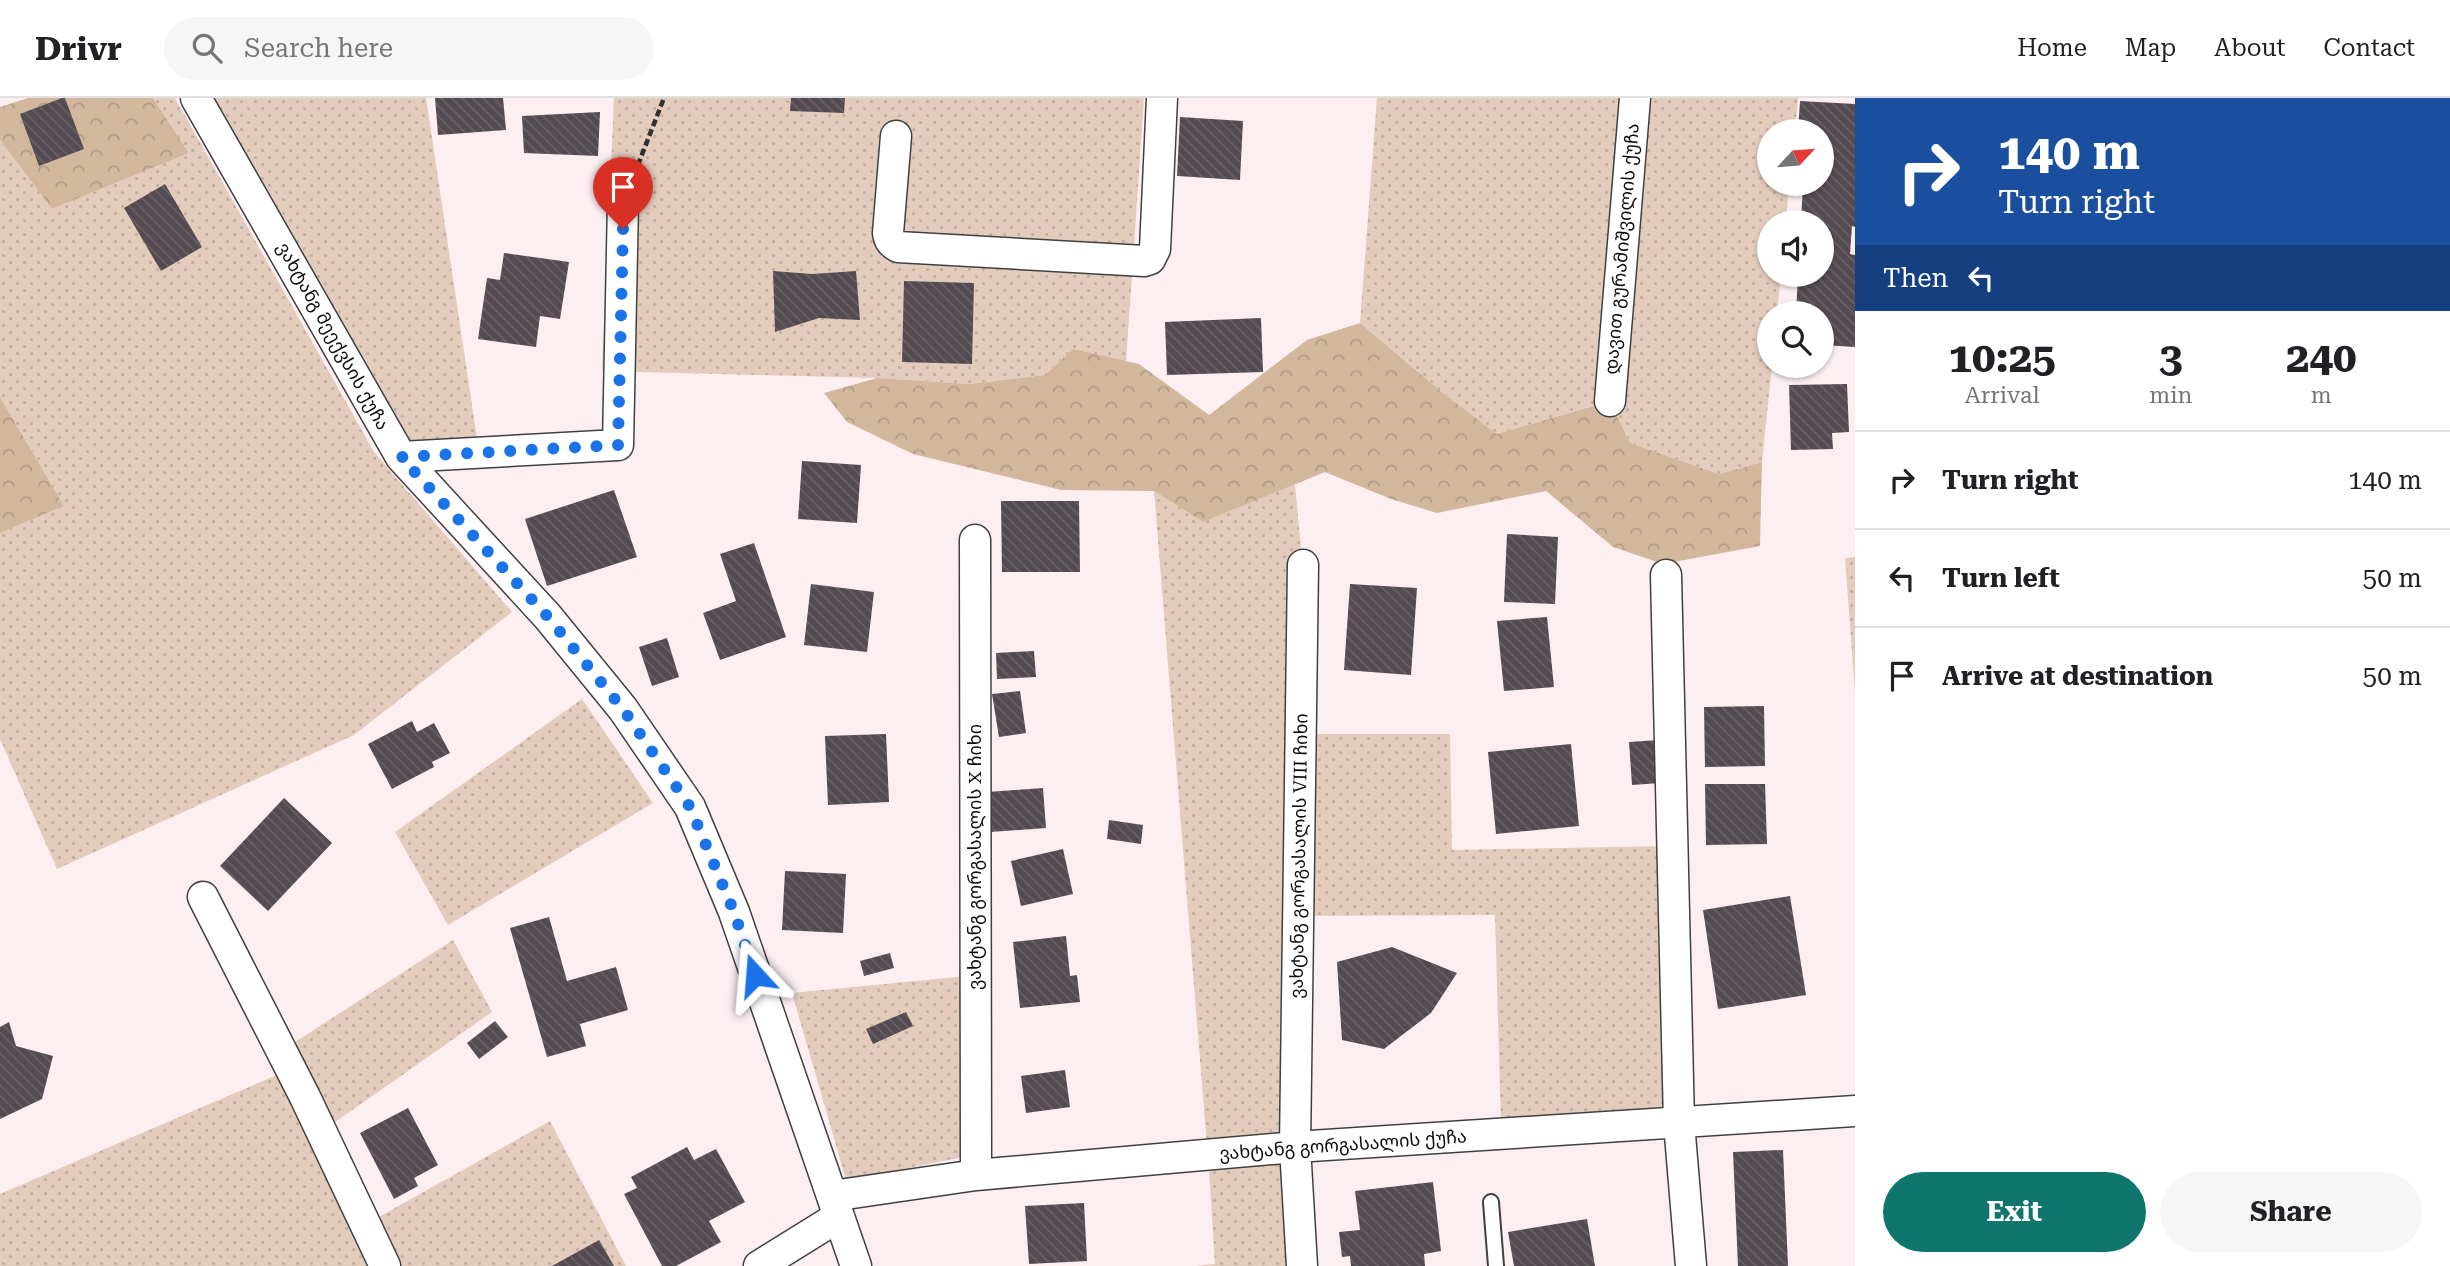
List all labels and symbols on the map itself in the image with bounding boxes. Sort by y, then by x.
north arrow [1757,119,1834,196]
street label: დავით გურამიშვილის ქუჩა [1600,122,1644,376]
pin [593,157,653,229]
street label: ვახტანგ მეექვსის ქუჩა [272,238,394,434]
street label: ვახტანგ გორგასალის VIII ჩიხი [1286,713,1312,999]
street label: ვახტანგ გორგასალის X ჩიხი [964,724,986,990]
position arrow [718,938,792,1012]
street label: ვახტანგ გორგასალის ქუჩა [1219,1125,1467,1165]

